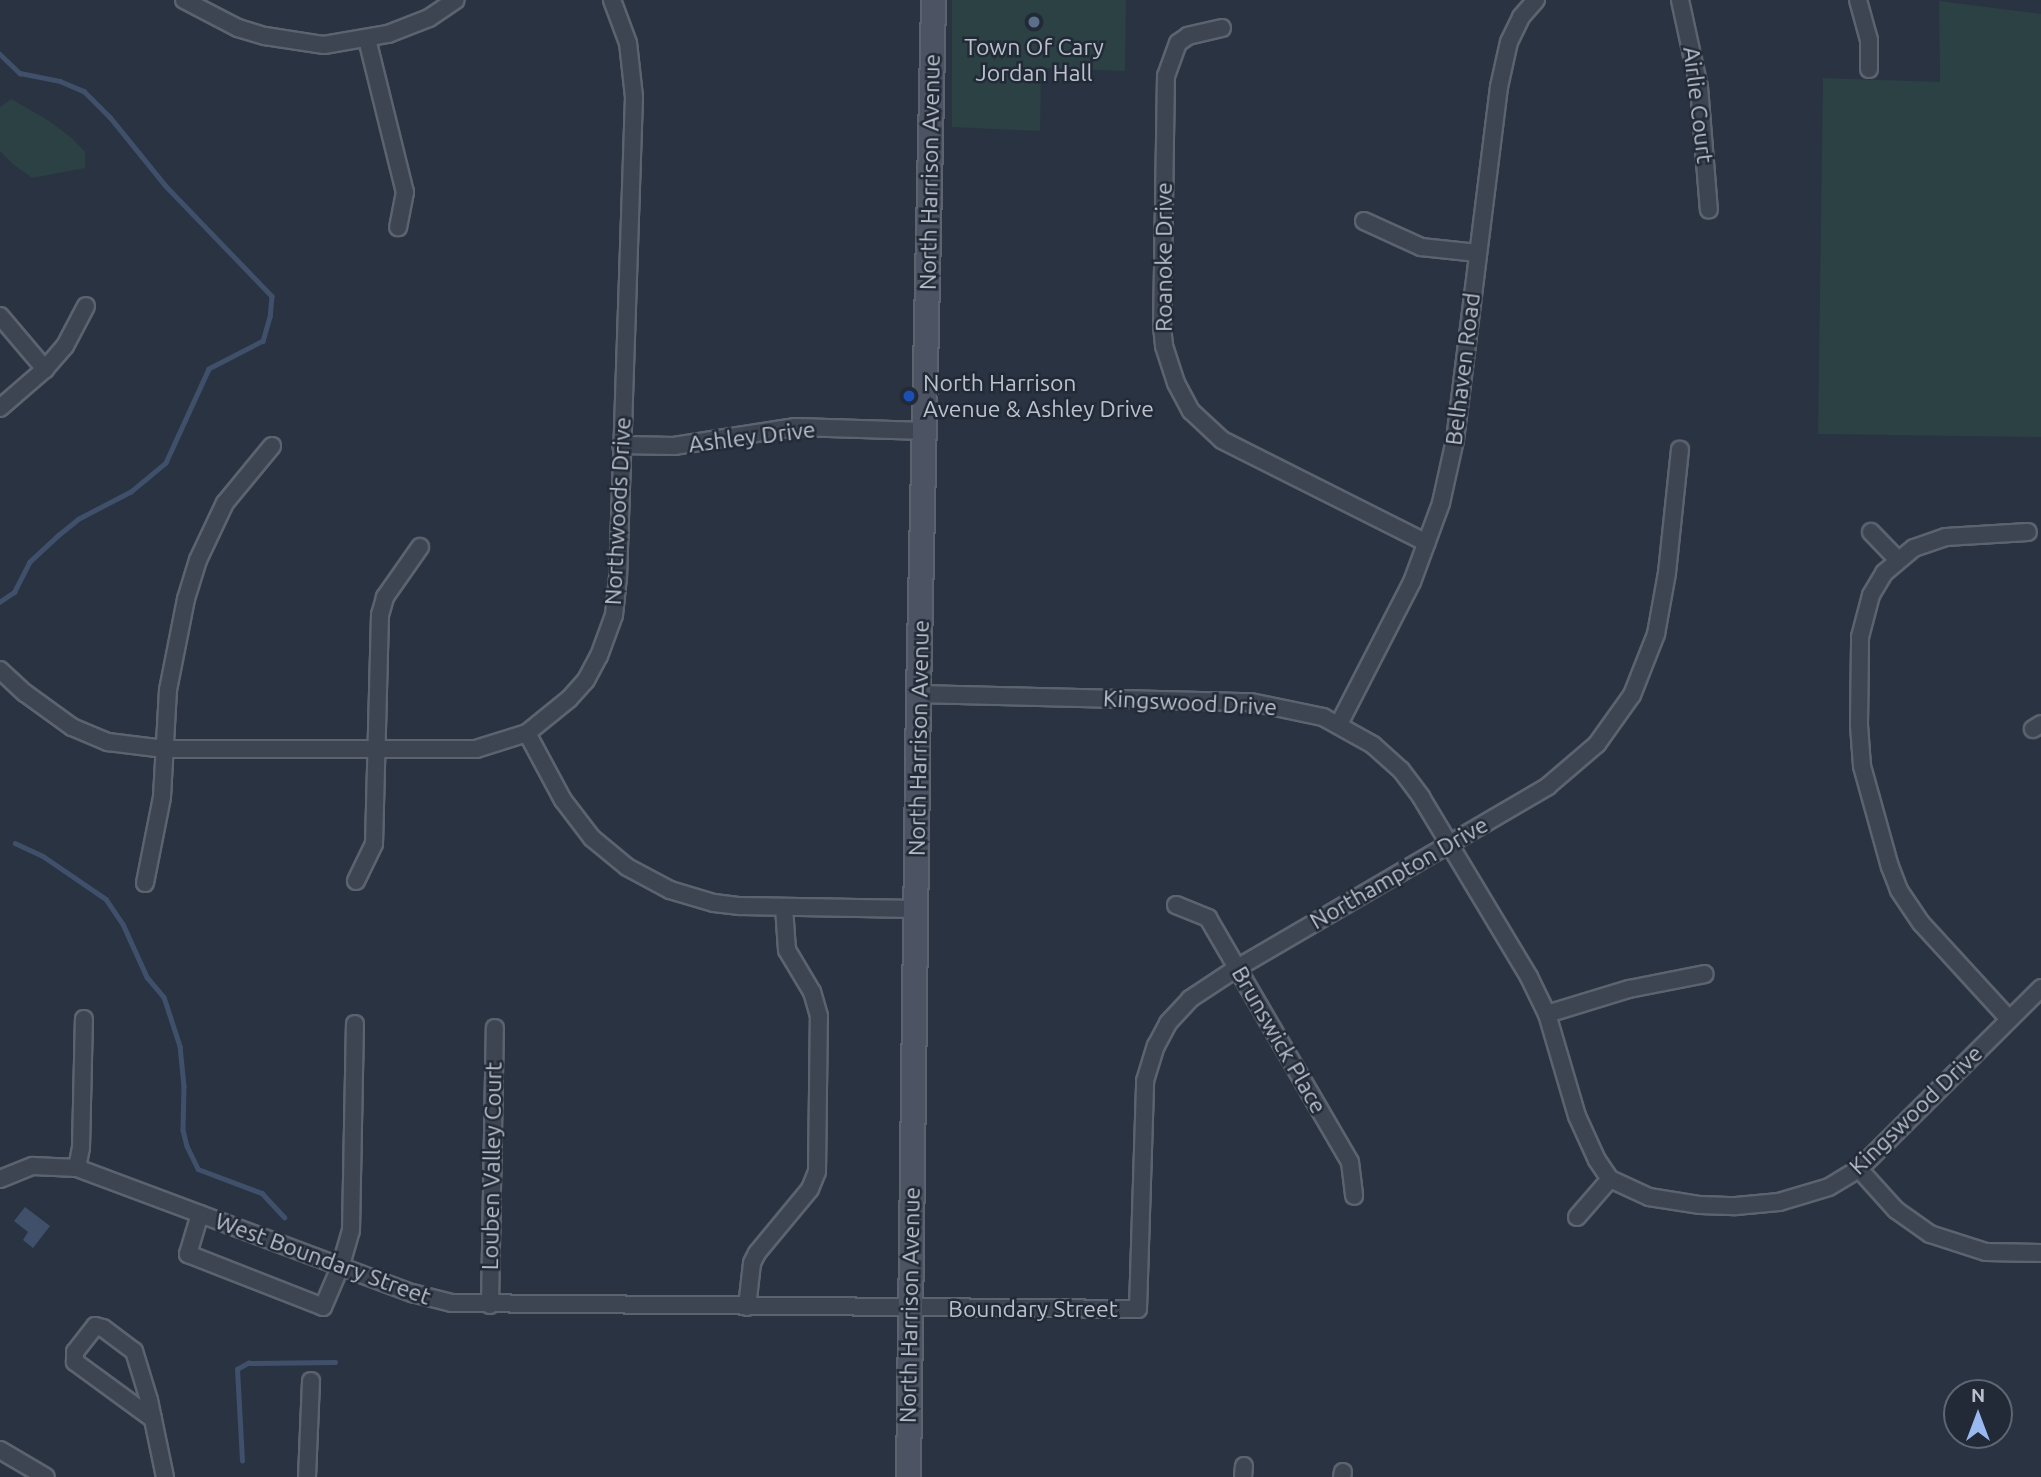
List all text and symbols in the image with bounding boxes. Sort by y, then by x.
marker: Town Of Cary Jordan Hall [1026,14,1042,30]
place label: Town Of Cary Jordan Hall [964,33,1104,87]
street label: Airlie Court [1677,45,1719,165]
street label: North Harrison Avenue [914,54,946,290]
street label: Roanoke Drive [1150,182,1178,332]
street label: Belhaven Road [1440,291,1486,447]
place label: North Harrison Avenue & Ashley Drive [923,369,1154,423]
marker: North Harrison Avenue & Ashley Drive [901,388,917,404]
street label: Northwoods Drive [599,416,637,606]
street label: Ashley Drive [687,416,817,458]
street label: North Harrison Avenue [903,620,935,856]
street label: Kingswood Drive [1102,685,1278,721]
street label: Northampton Drive [1305,811,1493,935]
street label: Brunswick Place [1226,961,1332,1119]
street label: Kingswood Drive [1844,1040,1988,1180]
street label: Louben Valley Court [476,1062,508,1270]
street label: North Harrison Avenue [894,1187,926,1423]
street label: West Boundary Street [211,1207,435,1311]
street label: Boundary Street [948,1295,1118,1323]
north arrow [1943,1379,2013,1449]
text: N [1971,1384,1985,1406]

